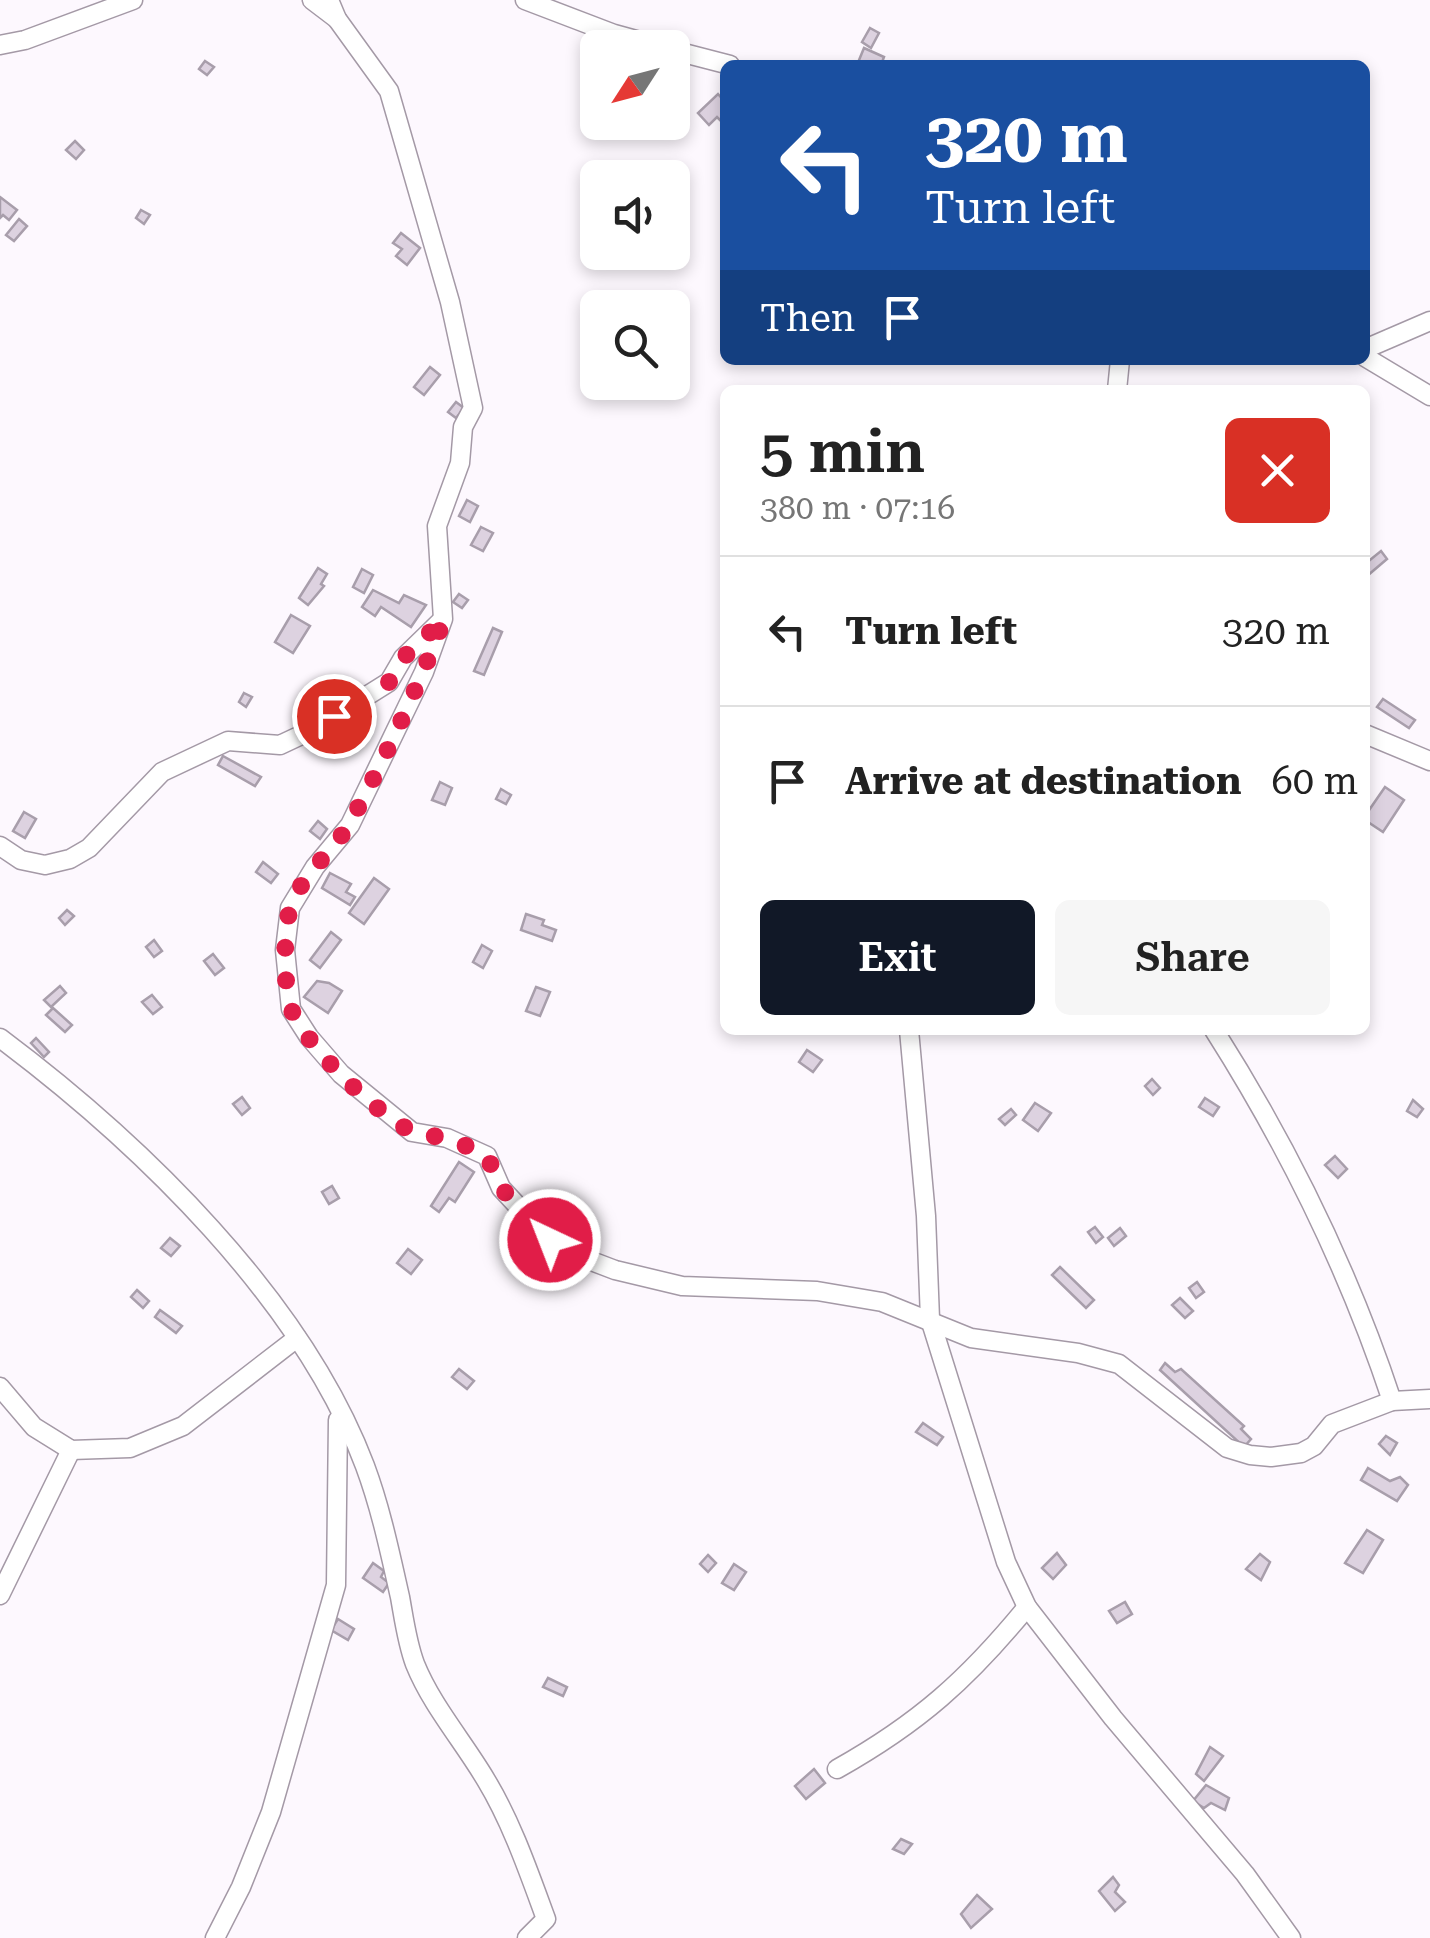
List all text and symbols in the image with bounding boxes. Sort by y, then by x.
north arrow [580,30,690,140]
map controls [580,30,690,400]
text: 320 m [925,97,1128,179]
icon: left [760,100,890,230]
button: sound [580,160,690,270]
text: Turn left [925,181,1115,234]
button: search [580,290,690,400]
icon: arrive [875,290,930,345]
text: Then [760,296,855,340]
text: 5 min [760,416,925,487]
button: close [1225,418,1330,523]
text: 380 m · 07:16 [760,489,955,527]
icon: left [760,604,815,659]
text: Turn left [845,609,1017,653]
text: 320 m [1222,609,1330,653]
pin [292,674,377,759]
icon: arrive [307,689,362,744]
icon: arrive [760,754,815,809]
text: Arrive at destination [845,759,1241,803]
text: 60 m [1271,759,1358,803]
button: Exit [760,900,1035,1015]
button: Share [1055,900,1330,1015]
position arrow [498,1188,602,1292]

